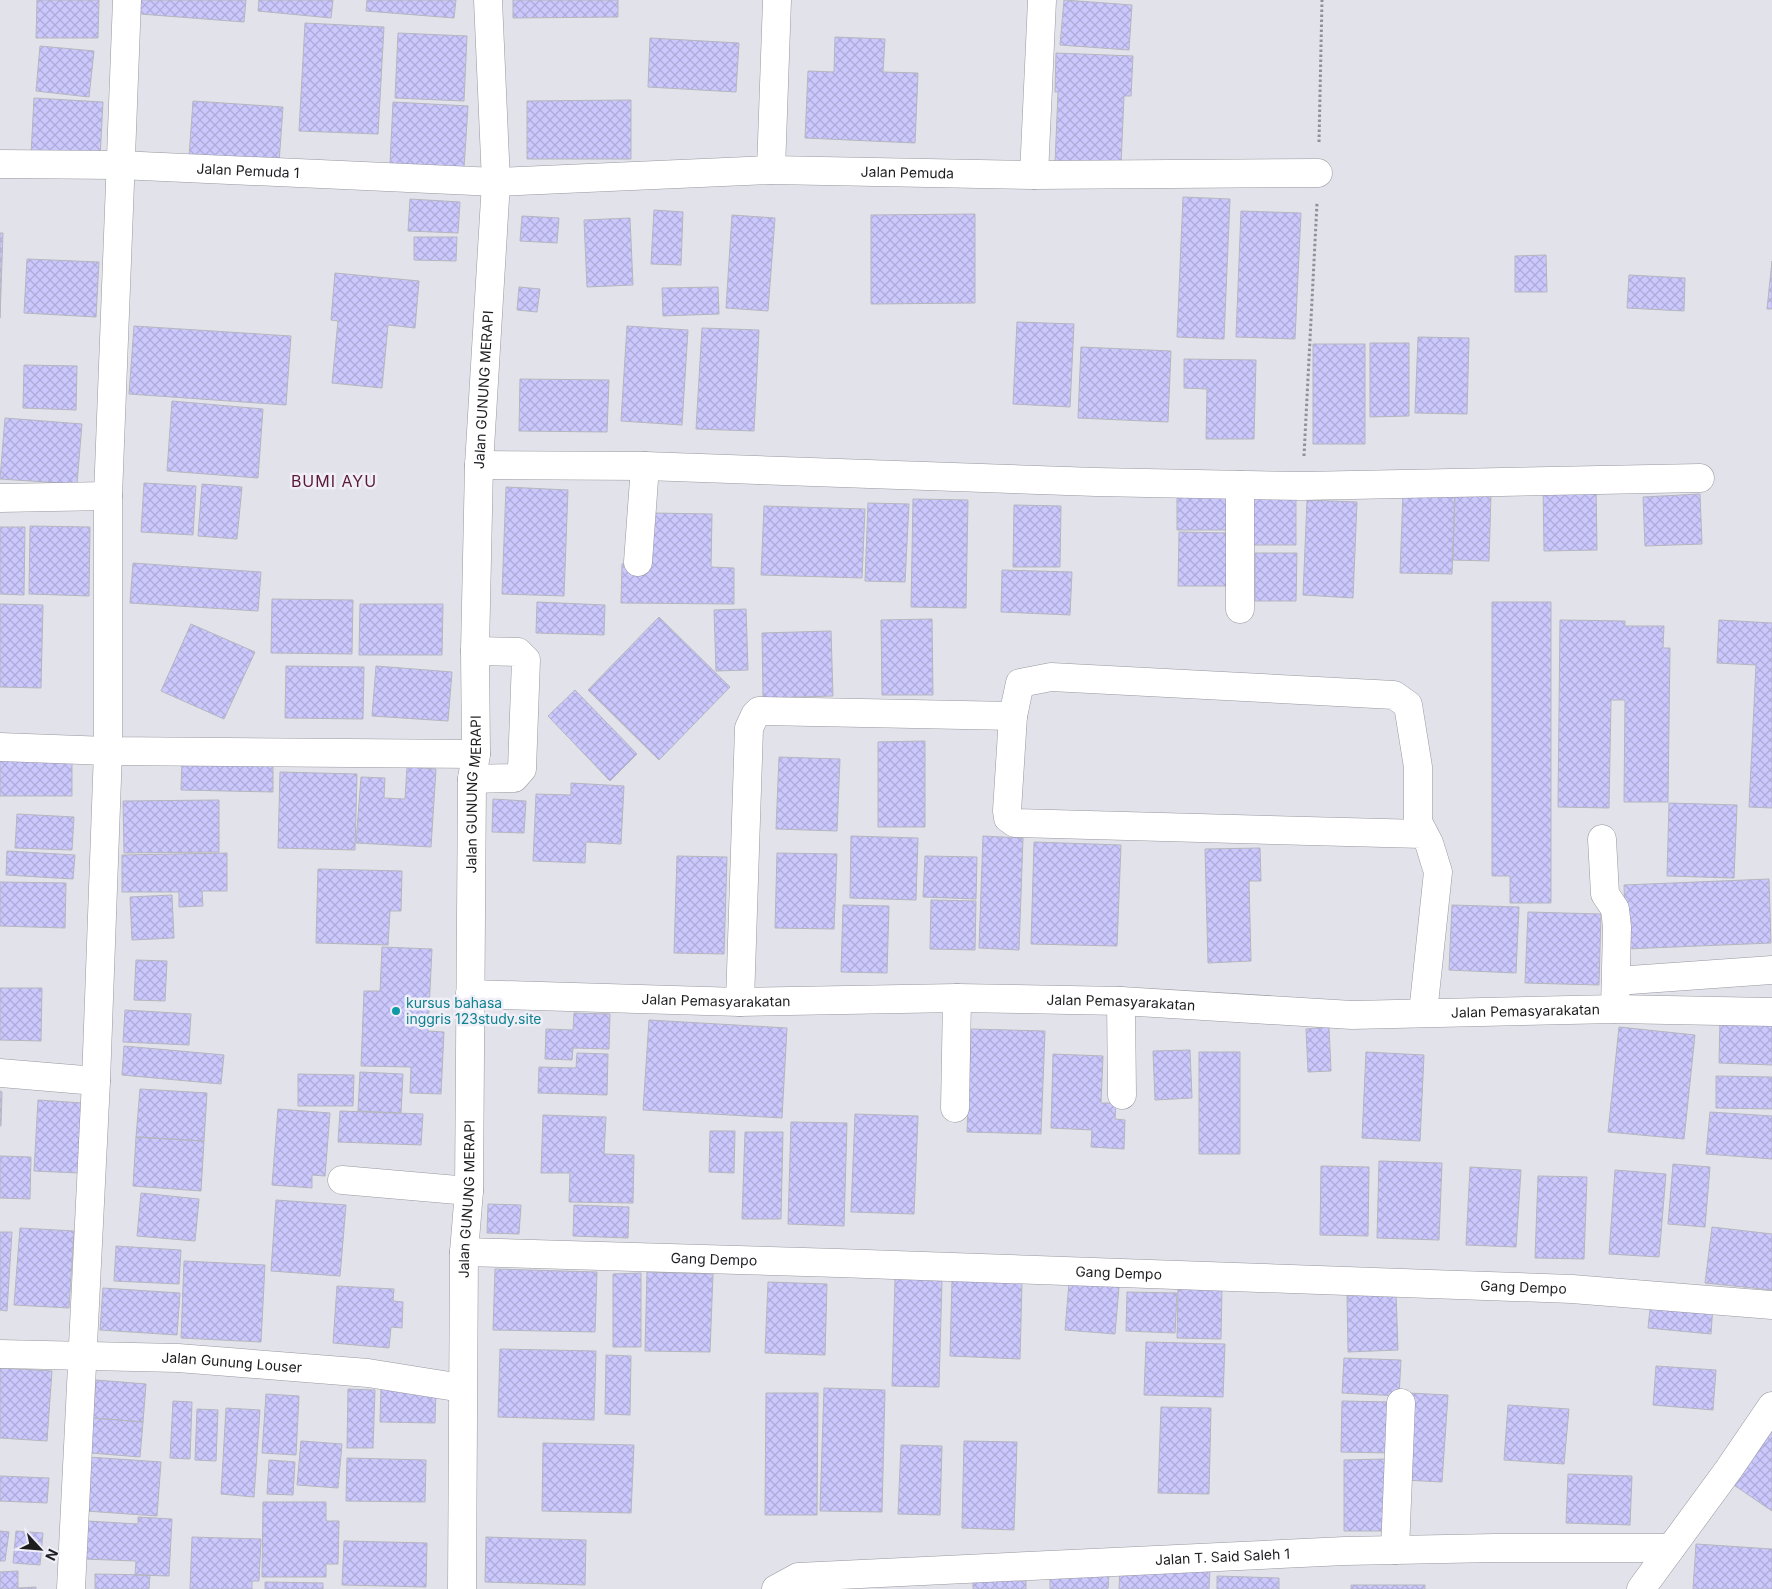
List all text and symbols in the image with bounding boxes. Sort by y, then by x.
street label: Jalan Pemuda 1 [196,159,300,181]
street label: Jalan Pemuda [860,163,954,181]
street label: Jalan GUNUNG MERAPI [470,310,496,469]
district label: BUMI AYU [291,471,377,491]
street label: Jalan GUNUNG MERAPI [462,715,484,874]
street label: Jalan Pemasyarakatan [641,990,791,1010]
street label: Jalan Pemasyarakatan [1046,991,1196,1013]
place label: kursus bahasa inggris 123study.site [406,994,541,1027]
street label: Jalan Pemasyarakatan [1451,1000,1600,1021]
marker: kursus bahasa inggris 123study.site [390,1005,402,1017]
street label: Jalan GUNUNG MERAPI [455,1120,478,1278]
street label: Gang Dempo [670,1249,757,1269]
street label: Gang Dempo [1075,1262,1162,1282]
street label: Gang Dempo [1480,1277,1567,1297]
street label: Jalan Gunung Louser [161,1349,303,1376]
north arrow [15,1524,65,1574]
street label: Jalan T. Said Saleh 1 [1155,1545,1290,1568]
text: N [42,1546,62,1563]

